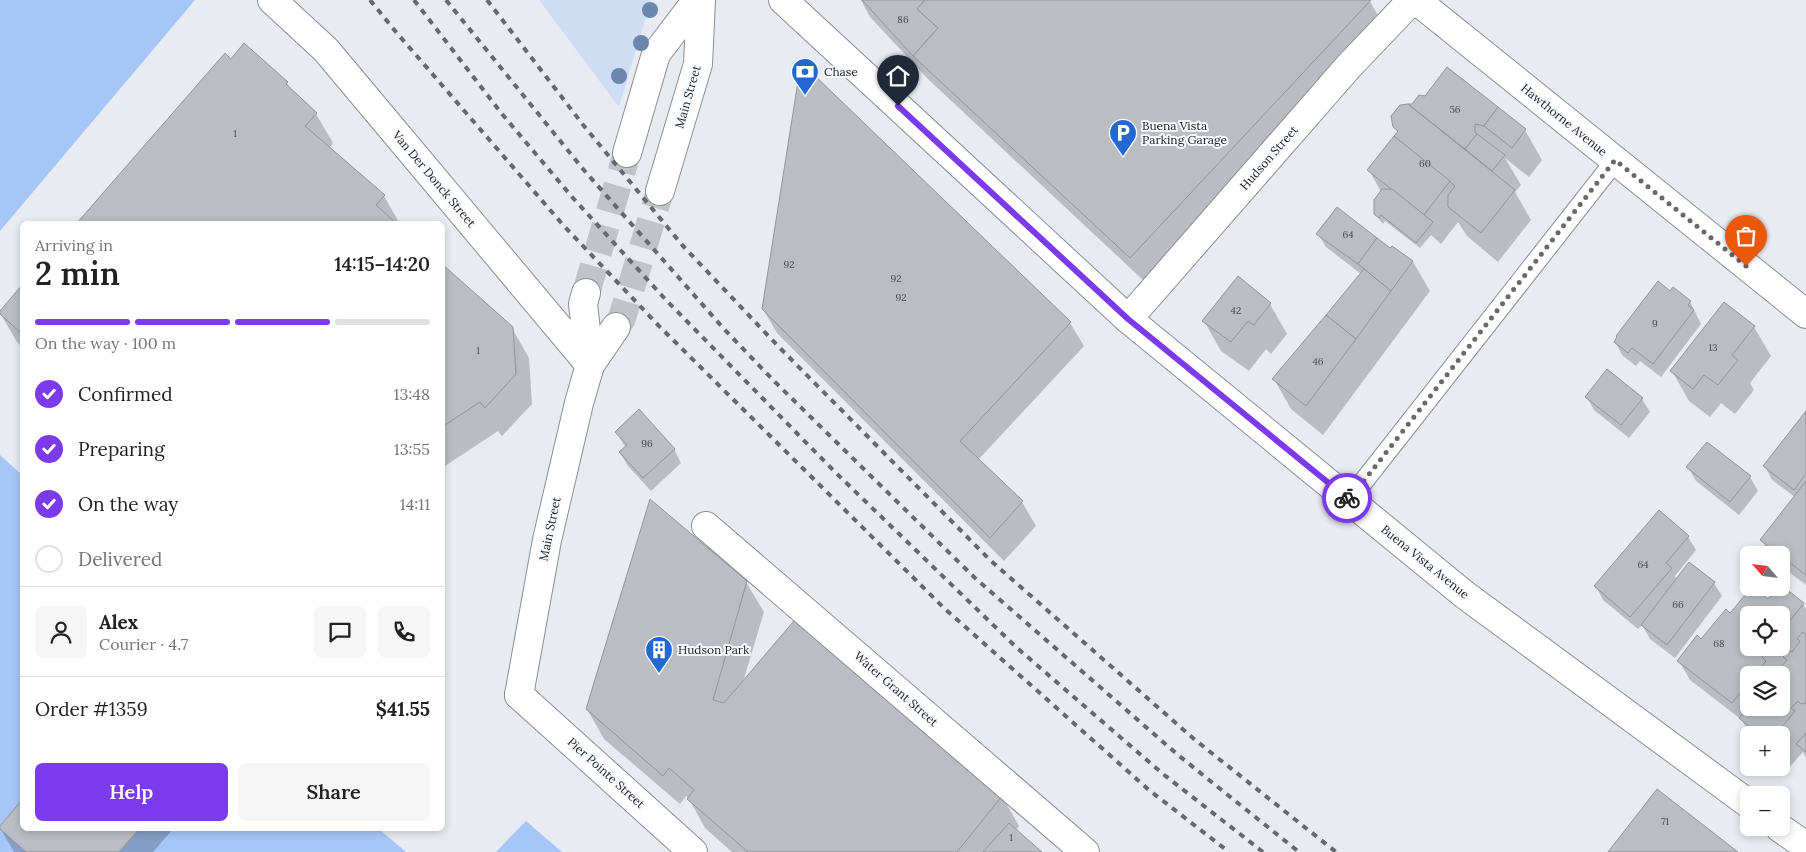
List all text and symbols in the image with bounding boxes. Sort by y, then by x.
house number: 86 [897,13,909,26]
pin [877,55,919,106]
bank icon: Chase [790,57,820,96]
icon: home [884,62,912,90]
street label: Main Street [671,63,704,130]
place label: Chase [824,64,858,79]
street label: Hawthorne Avenue [1518,80,1611,159]
house number: 56 [1449,103,1461,116]
parking icon: Buena Vista Parking Garage [1108,118,1138,157]
place label: Buena Vista Parking Garage [1142,118,1228,147]
street label: Hudson Street [1237,122,1301,193]
house number: 1 [233,127,237,140]
street label: Van Der Donck Street [389,127,479,230]
house number: 60 [1419,157,1431,170]
pin [1725,215,1767,266]
icon: bag [1732,222,1760,250]
house number: 64 [1342,228,1354,241]
text: Arriving in [35,235,113,255]
text: 14:15–14:20 [334,252,430,276]
text: 2 min [35,253,120,294]
house number: 92 [783,258,795,271]
house number: 92 [890,272,902,285]
house number: 92 [895,291,907,304]
house number: 42 [1231,304,1241,317]
house number: 9 [1652,317,1658,330]
text: On the way · 100 m [35,333,176,353]
house number: 13 [1708,341,1718,354]
house number: 1 [476,344,480,357]
house number: 46 [1312,355,1324,368]
icon: check [35,380,63,408]
text: Confirmed [78,382,173,406]
text: 13:48 [394,384,430,404]
icon: check [35,435,63,463]
text: Preparing [78,437,165,461]
house number: 96 [641,437,653,450]
text: 13:55 [394,439,430,459]
courier [1322,473,1372,523]
icon: bike [1333,484,1361,512]
icon: check [35,490,63,518]
text: On the way [78,492,178,516]
text: 14:11 [400,494,430,514]
street label: Main Street [535,495,564,562]
street label: Buena Vista Avenue [1378,521,1473,602]
north arrow [1740,546,1790,596]
map controls [1740,546,1790,836]
text: Delivered [78,547,162,571]
house number: 64 [1637,558,1649,571]
house number: 66 [1672,598,1684,611]
button: person [35,606,87,658]
button: chat [314,606,366,658]
button: phone [378,606,430,658]
button: locate [1740,606,1790,656]
text: Alex [99,610,138,634]
text: Courier · 4.7 [99,634,188,654]
building icon: Hudson Park [644,635,674,674]
house number: 68 [1713,637,1725,650]
place label: Hudson Park [678,642,750,657]
street label: Water Grant Street [851,648,942,729]
button: layers [1740,666,1790,716]
text: Order #1359 [35,697,148,721]
text: $41.55 [376,697,430,721]
button: + [1740,726,1790,776]
street label: Pier Pointe Street [565,734,648,811]
button: Help [35,763,228,821]
button: Share [238,763,430,821]
button: − [1740,786,1790,836]
house number: 71 [1661,815,1669,828]
house number: 1 [1009,831,1013,844]

